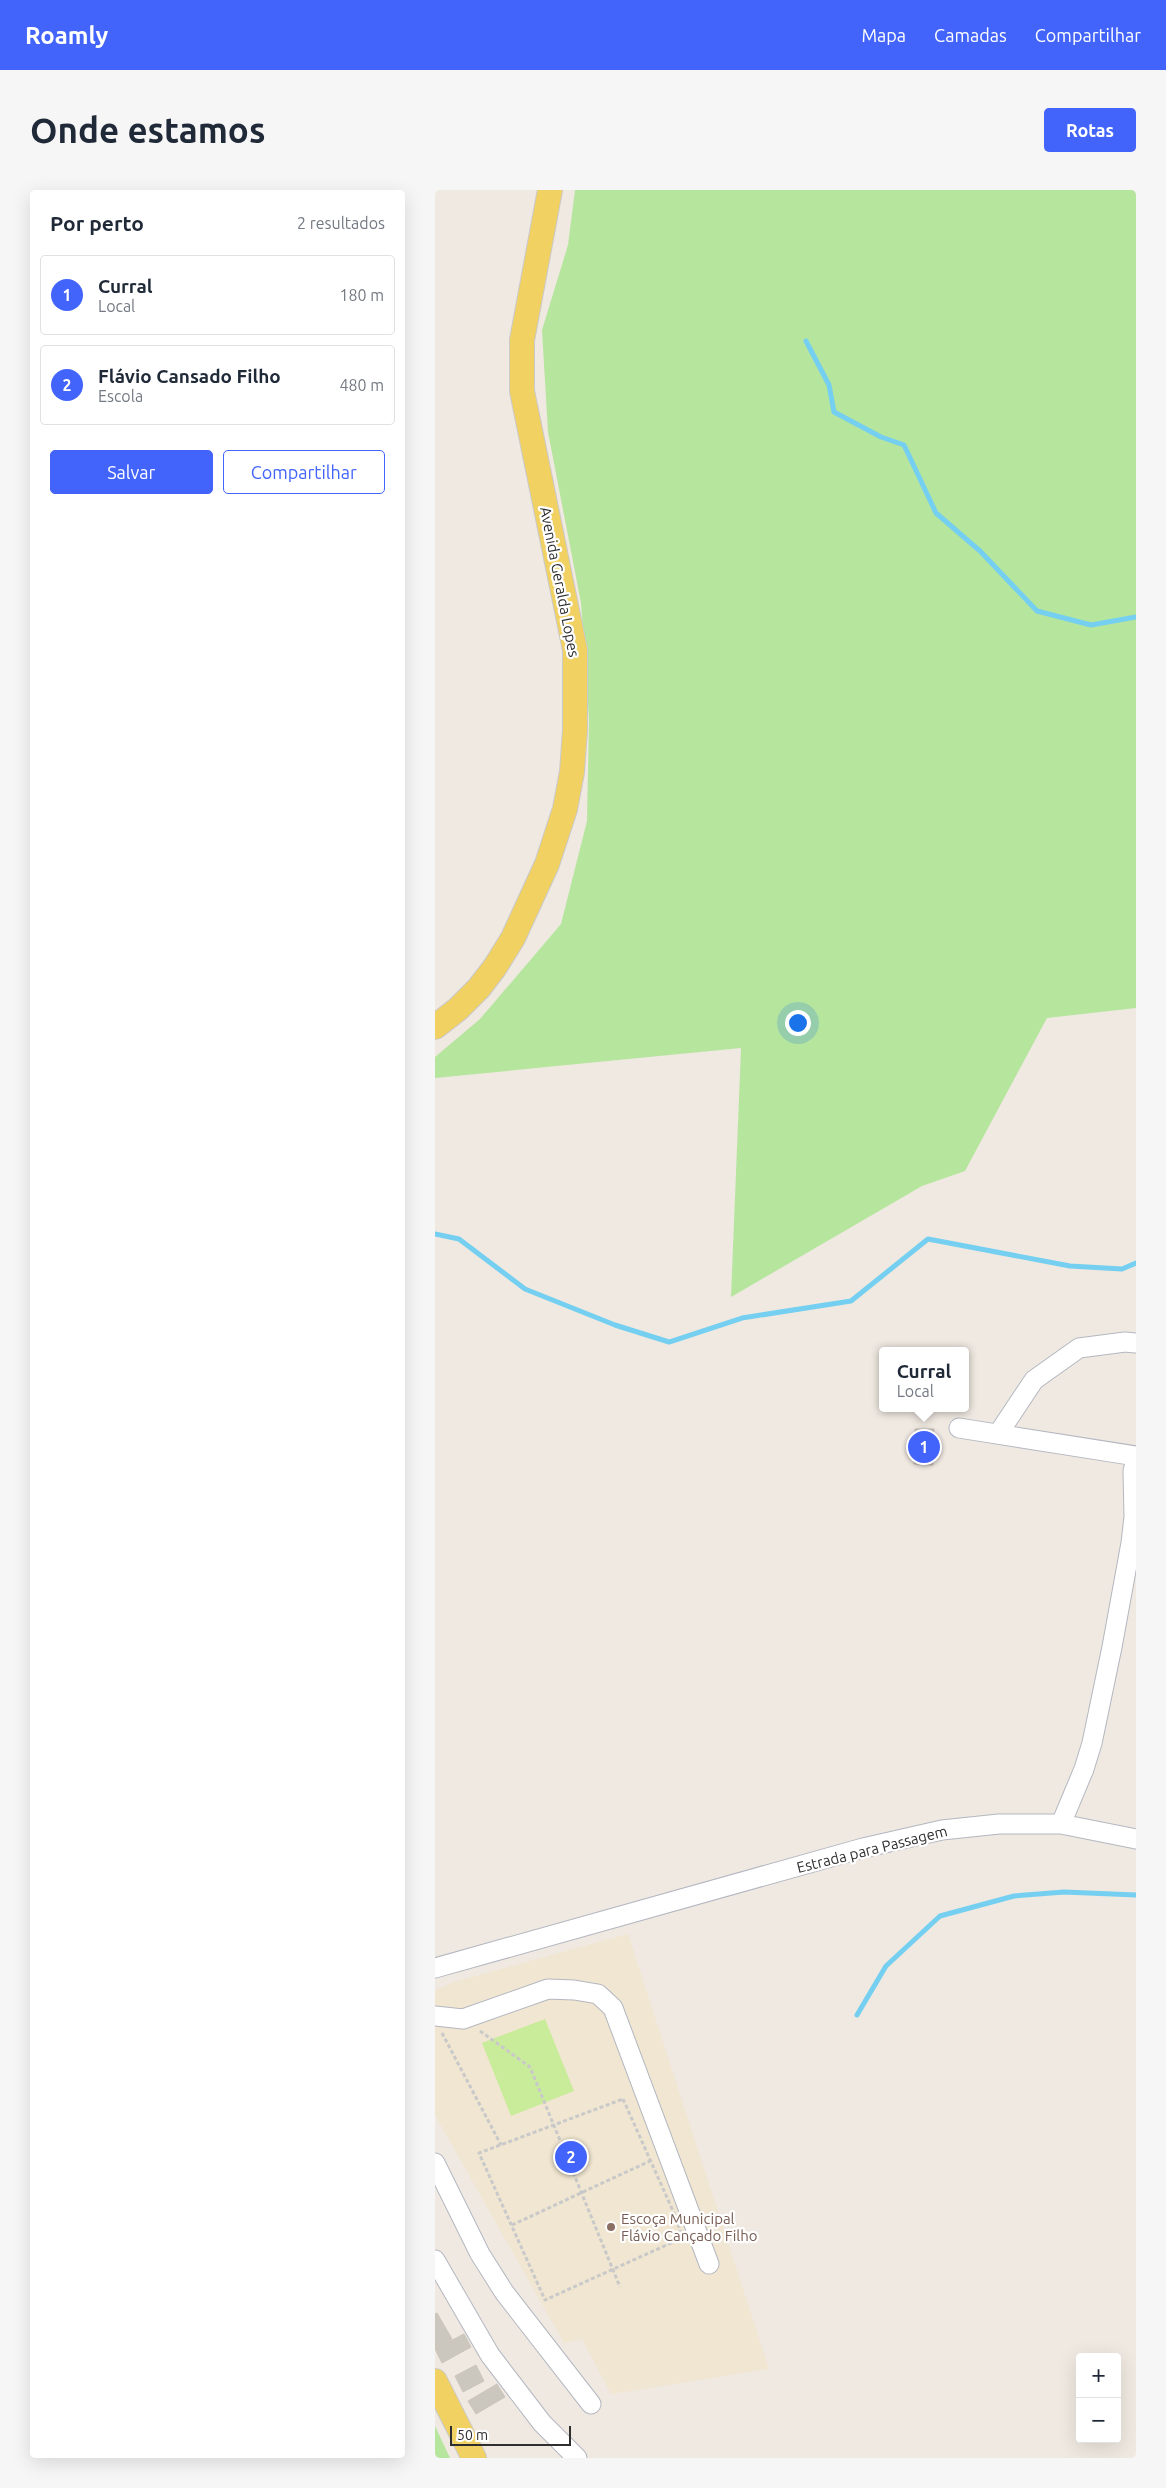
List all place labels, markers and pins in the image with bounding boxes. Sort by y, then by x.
pin: 1 [908,1428,940,1466]
pin: 2 [555,2138,587,2176]
place label: Escoça Municipal Flávio Cançado Filho [621,2210,758,2244]
marker: Escoça Municipal Flávio Cançado Filho [605,2221,617,2233]

